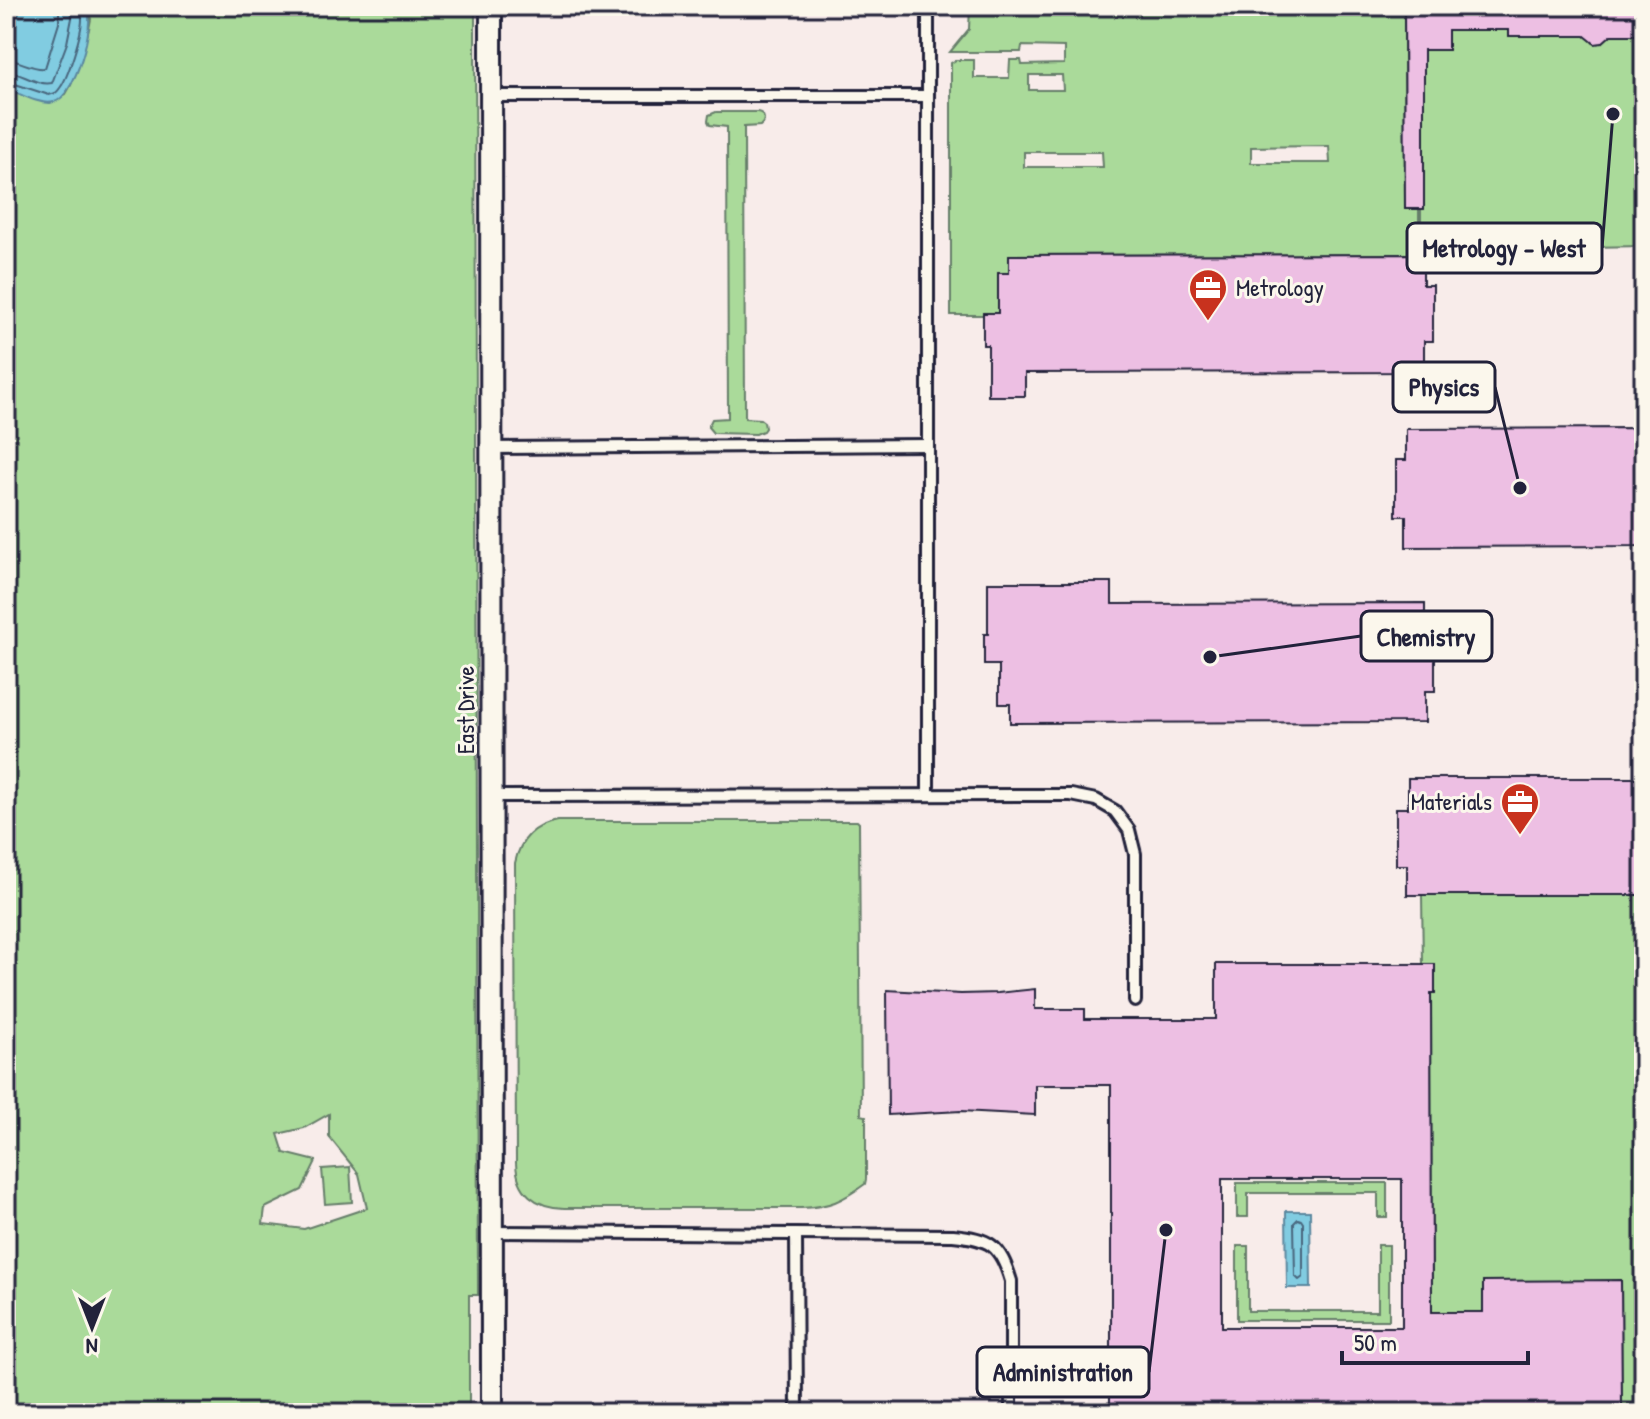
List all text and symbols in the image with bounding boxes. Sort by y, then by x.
callout: Metrology - West [1407,223,1602,273]
text: Metrology - West [1423,230,1587,266]
office icon: Metrology [1187,267,1229,322]
place label: Metrology [1236,271,1324,303]
callout: Physics [1393,362,1495,412]
text: Physics [1409,369,1479,405]
callout: Chemistry [1361,611,1492,661]
text: Chemistry [1377,619,1475,655]
street label: East Drive [449,665,481,754]
office icon: Materials [1499,781,1541,836]
place label: Materials [1411,785,1492,817]
north arrow [52,1287,132,1367]
scale bar [1342,1315,1528,1365]
text: 50 m [1354,1326,1397,1358]
text: N [86,1332,98,1362]
callout: Administration [977,1347,1149,1397]
text: Administration [993,1354,1133,1389]

